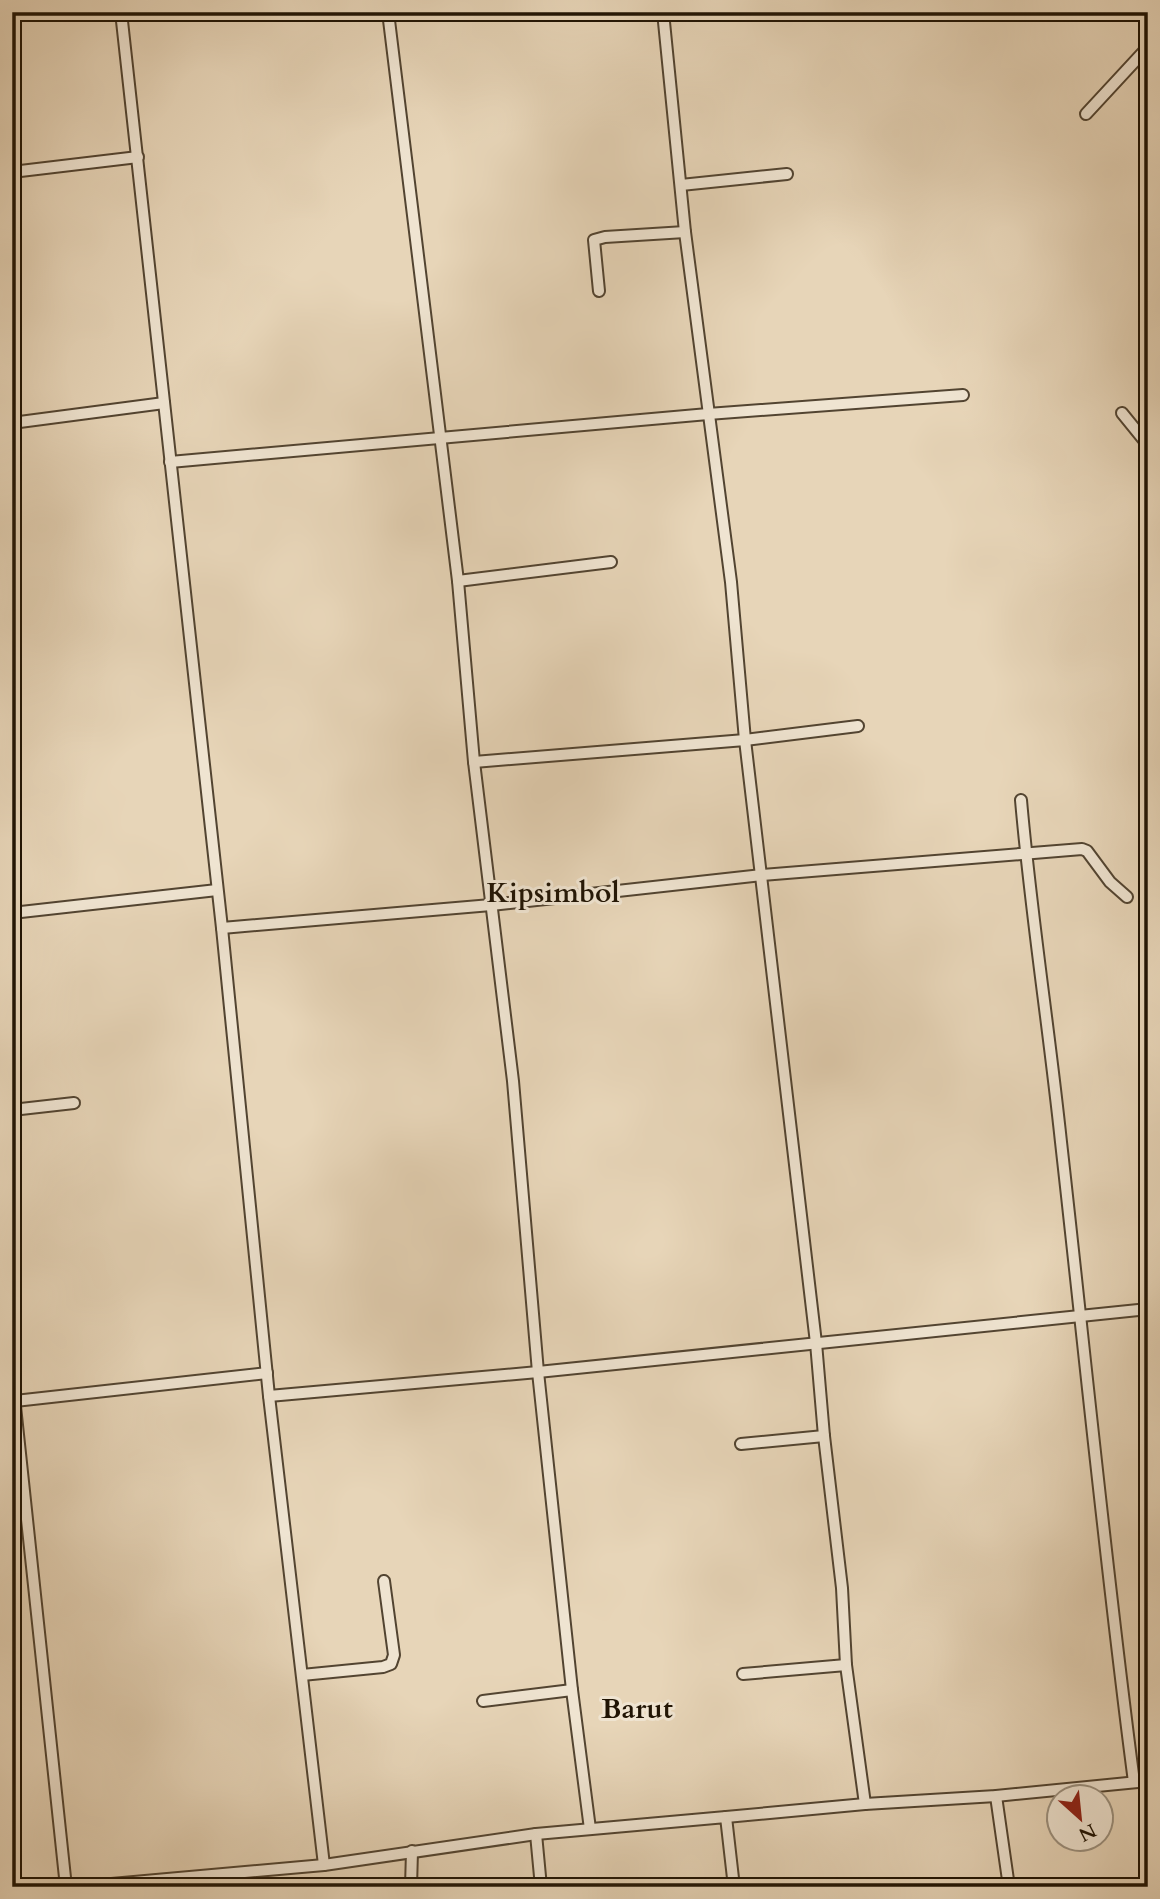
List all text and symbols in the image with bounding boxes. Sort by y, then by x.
district label: Kipsimbol [486,874,620,912]
district label: Barut [601,1690,673,1728]
north arrow [1044,1784,1114,1854]
text: N [1074,1817,1101,1848]

